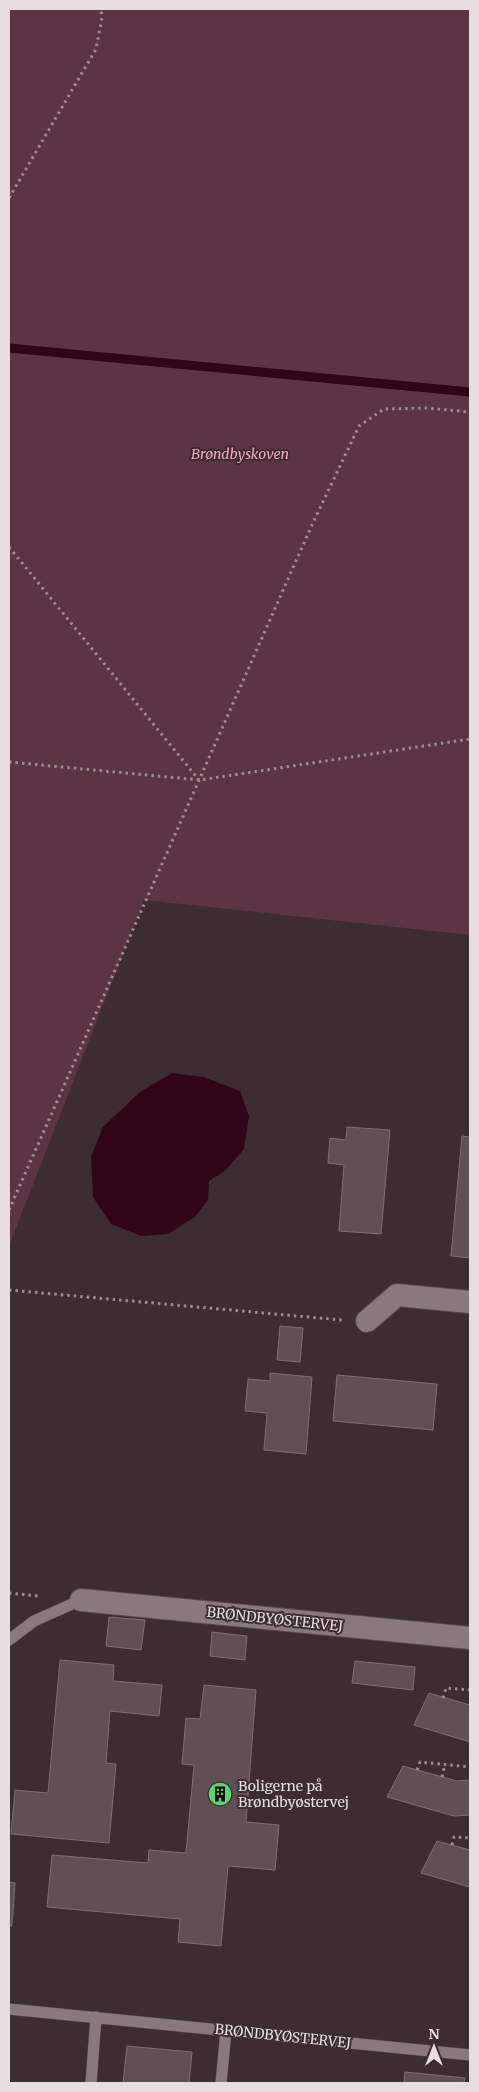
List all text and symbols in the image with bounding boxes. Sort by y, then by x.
park label: Brøndbyskoven [191,445,289,463]
street label: BRØNDBYØSTERVEJ [206,1603,344,1635]
place label: Boligerne på Brøndbyøstervej [238,1777,349,1811]
building icon: Boligerne på Brøndbyøstervej [207,1781,233,1807]
street label: BRØNDBYØSTERVEJ [214,2020,352,2052]
north arrow [409,2022,459,2072]
text: N [428,2025,440,2043]

